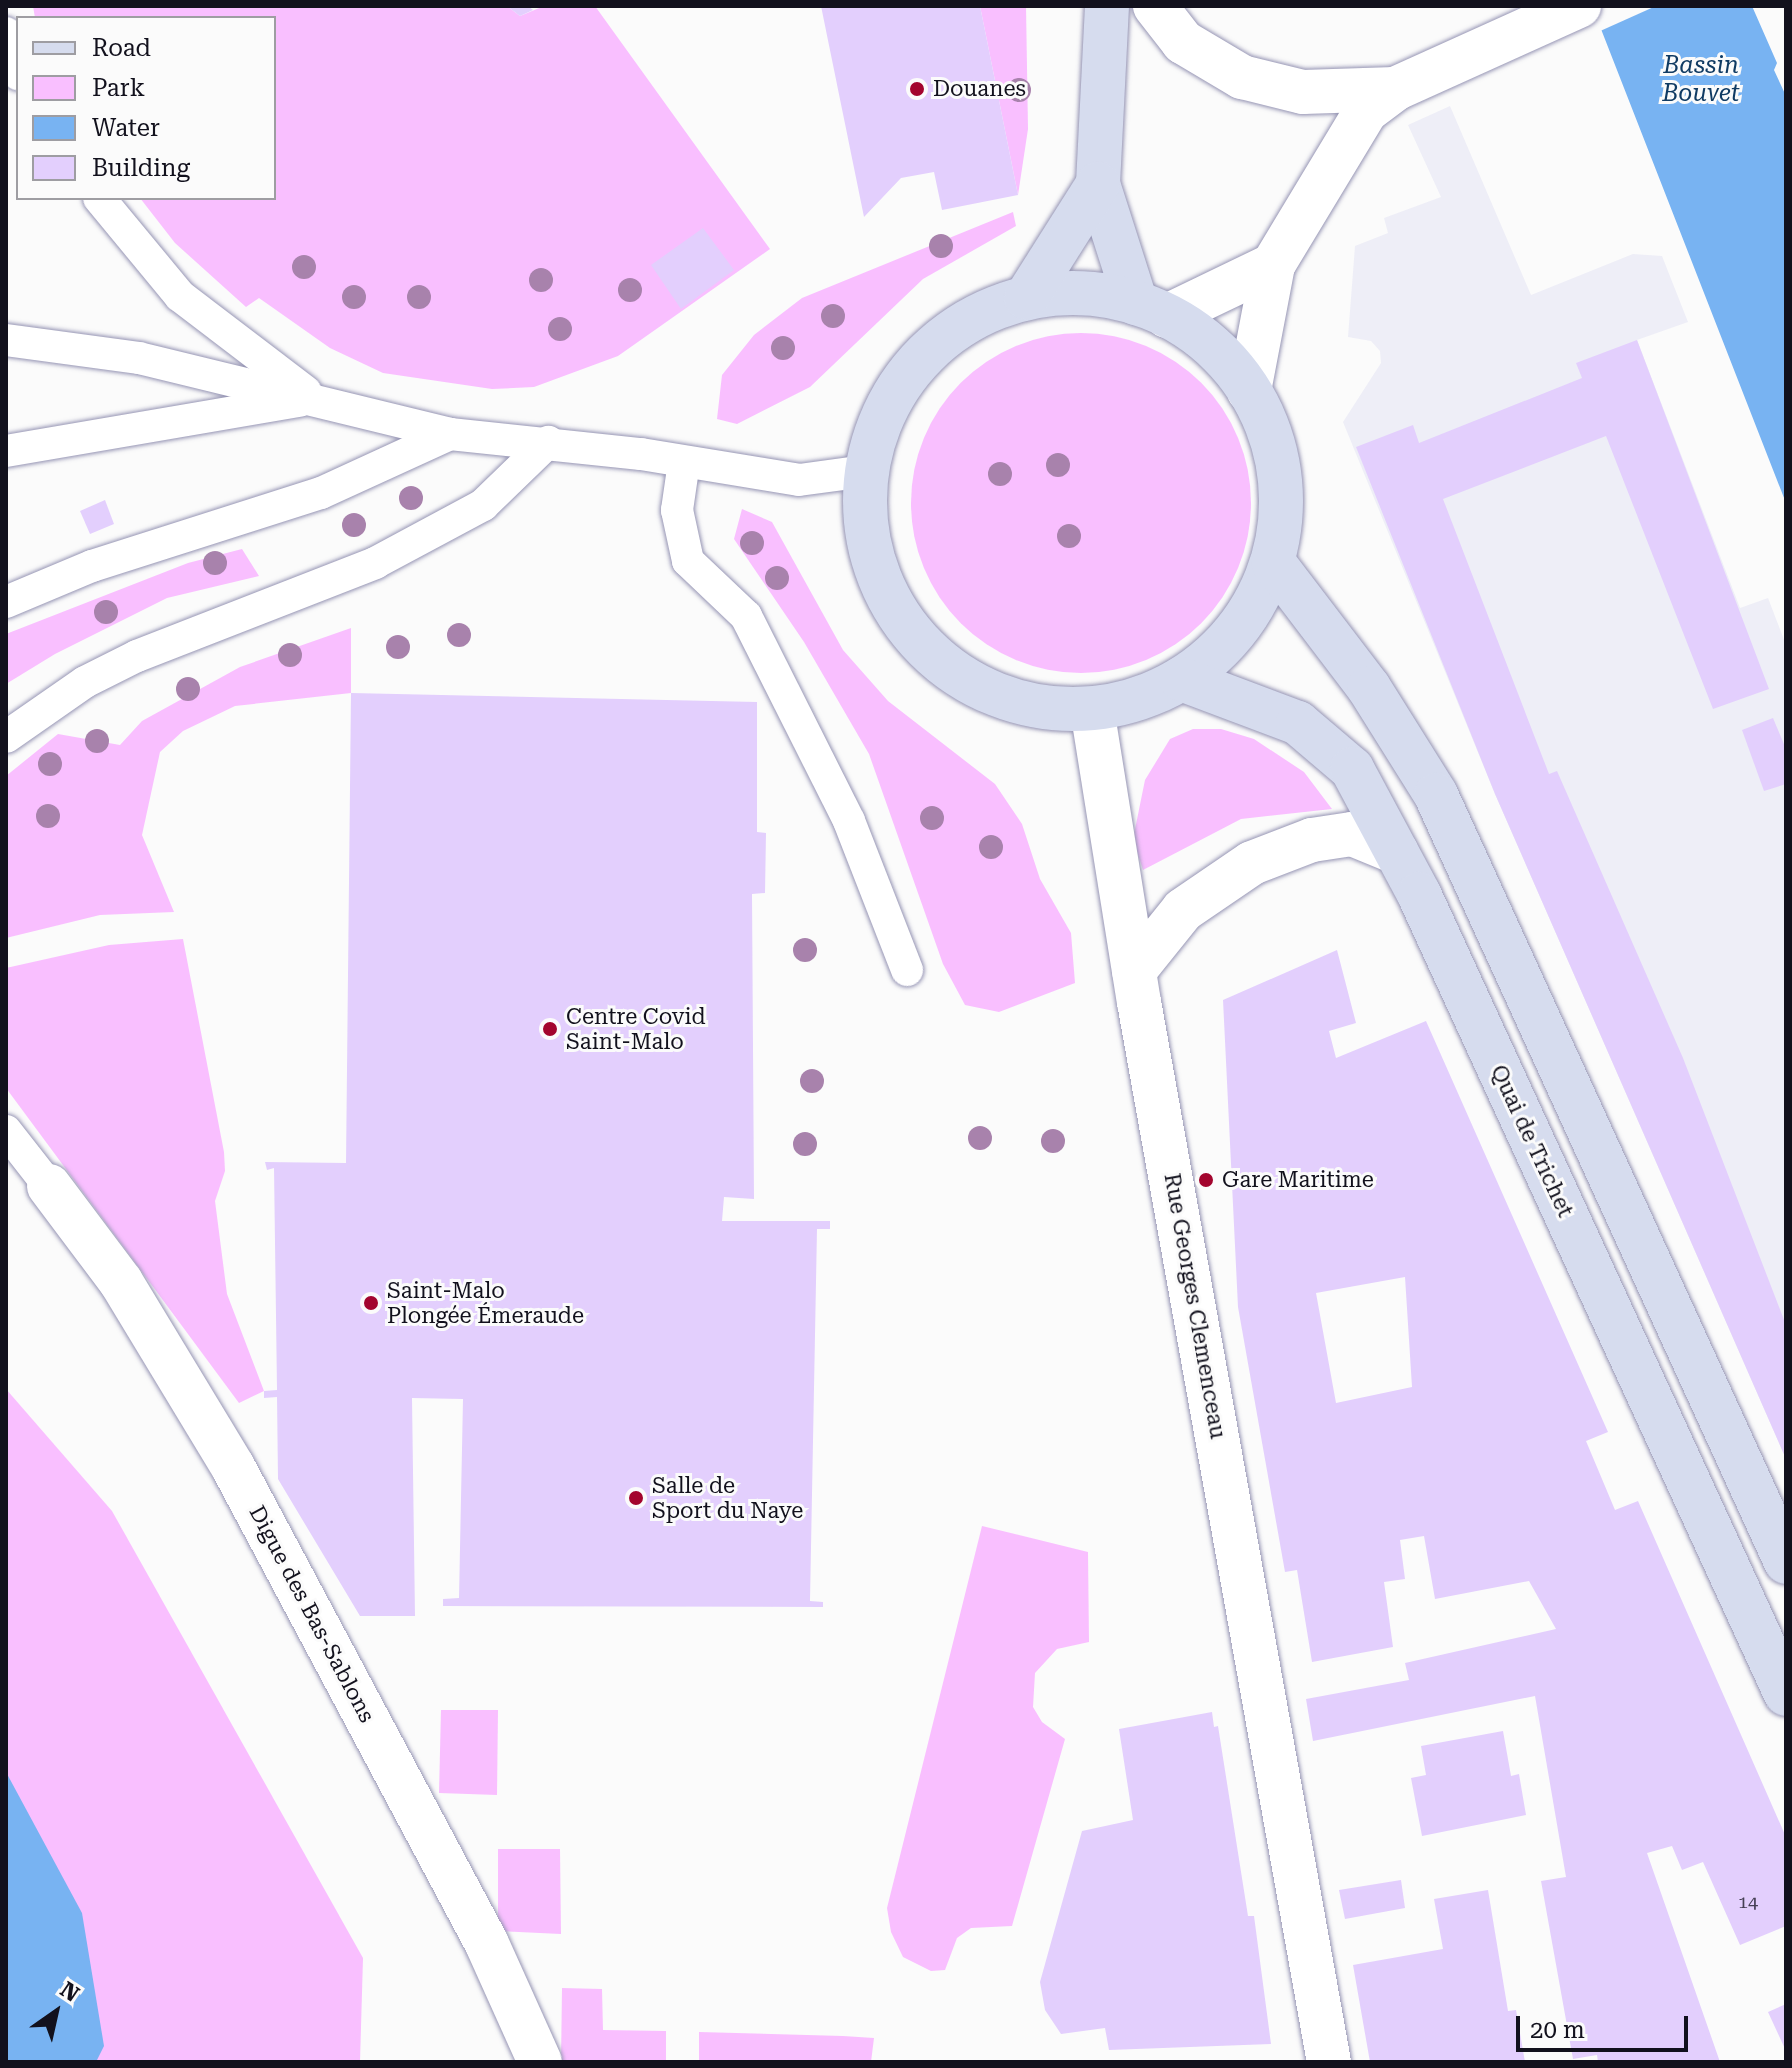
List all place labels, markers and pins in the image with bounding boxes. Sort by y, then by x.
place label: Douanes [933,76,1026,102]
marker: Douanes [908,80,926,98]
place label: Centre Covid Saint-Malo [566,1003,706,1054]
marker: Centre Covid Saint-Malo [541,1020,559,1038]
place label: Gare Maritime [1222,1167,1374,1193]
marker: Gare Maritime [1197,1171,1215,1189]
place label: Saint-Malo Plongée Émeraude [387,1277,584,1328]
marker: Saint-Malo Plongée Émeraude [362,1294,380,1312]
place label: Salle de Sport du Naye [652,1472,803,1524]
marker: Salle de Sport du Naye [627,1489,645,1507]

